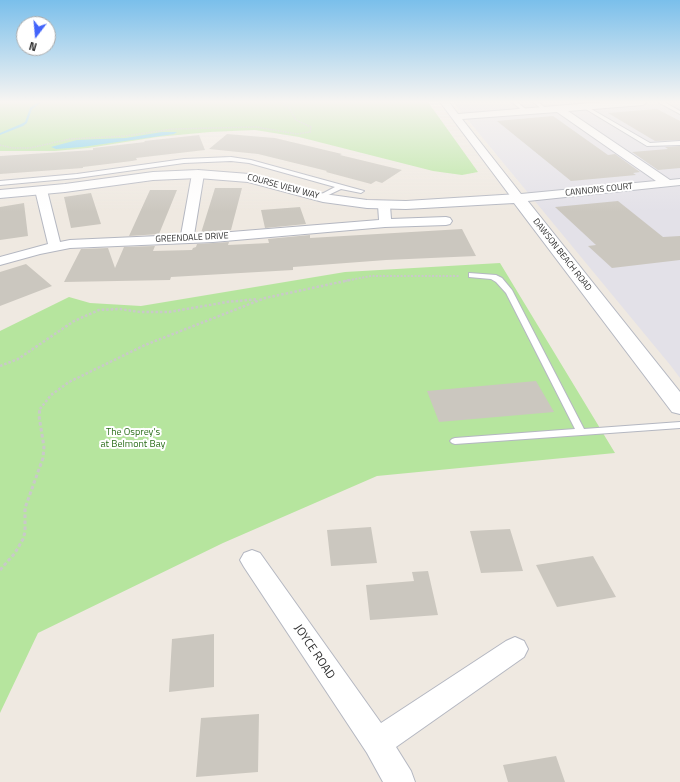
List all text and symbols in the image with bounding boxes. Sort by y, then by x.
north arrow [16,16,56,56]
text: N [27,38,39,55]
street label: COURSE VIEW WAY [246,172,320,202]
street label: CANNONS COURT [565,181,633,199]
street label: DAWSON BEACH ROAD [530,217,594,293]
street label: GREENDALE DRIVE [155,231,229,245]
park label: The Osprey's at Belmont Bay [101,427,165,450]
street label: JOYCE ROAD [290,622,338,682]

